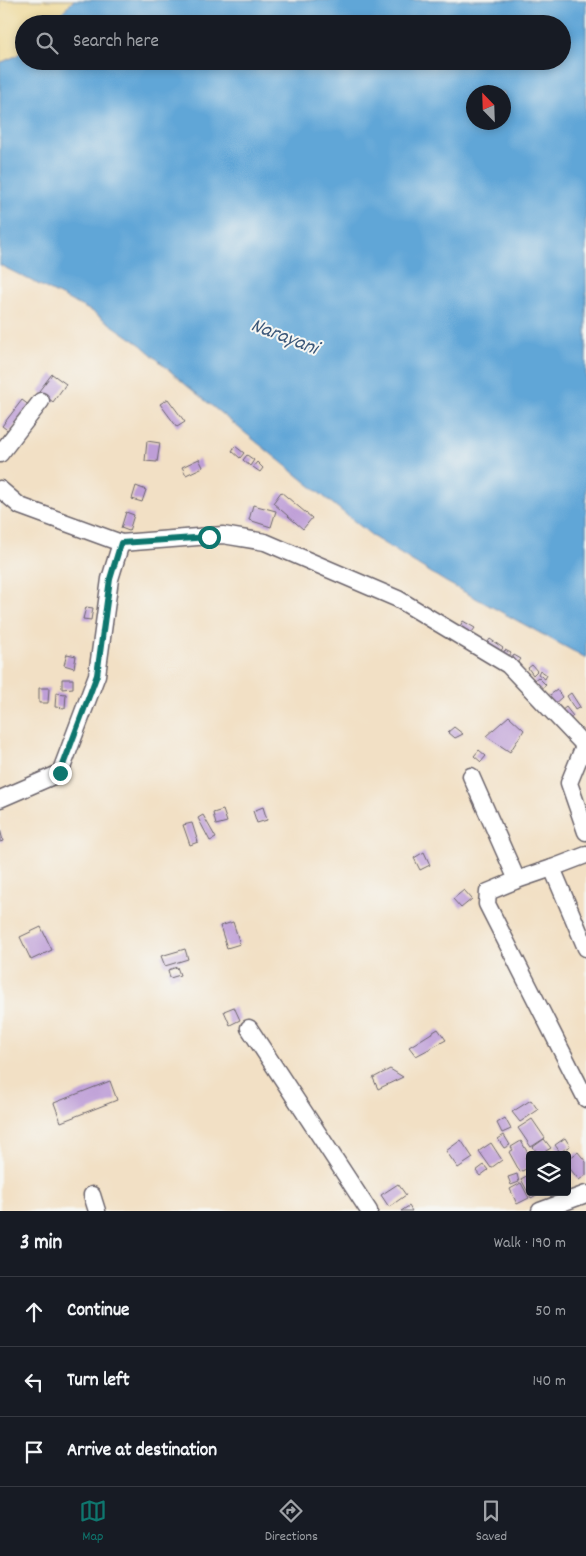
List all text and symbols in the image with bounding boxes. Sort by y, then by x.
search box [15,15,571,70]
icon: search [33,29,61,57]
text: Search here [73,29,159,56]
north arrow [466,85,511,130]
water label: Narayani [246,311,325,366]
route start [198,526,221,549]
route end [49,762,72,785]
map controls [526,1151,571,1196]
button: layers [526,1151,571,1196]
text: 3 min [20,1229,62,1259]
text: Walk · 190 m [494,1232,566,1255]
icon: ahead [20,1298,48,1326]
text: Continue [67,1298,129,1325]
text: 50 m [535,1300,566,1323]
icon: left [20,1368,48,1396]
text: Turn left [67,1368,130,1395]
text: 140 m [532,1370,566,1393]
icon: arrive [20,1438,48,1466]
text: Arrive at destination [67,1438,217,1465]
tab: Map [79,1497,107,1547]
tab: Directions [265,1497,318,1547]
tab: Saved [476,1497,507,1547]

